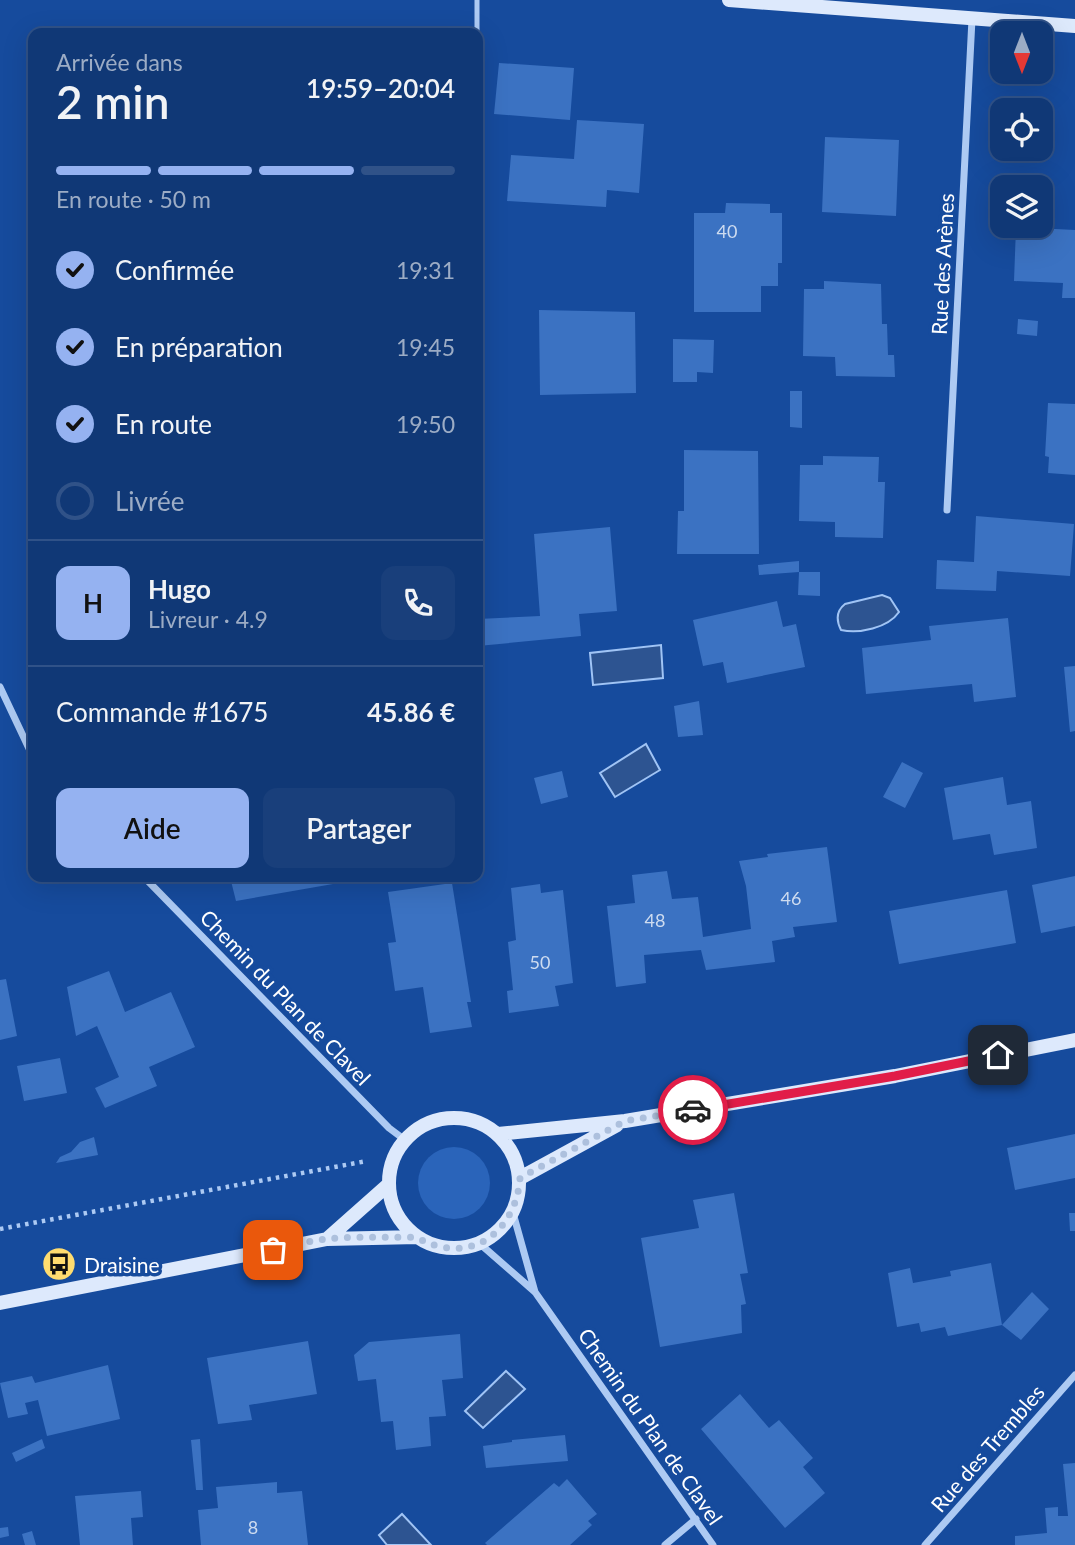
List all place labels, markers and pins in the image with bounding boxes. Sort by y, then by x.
pin [968,1025,1028,1085]
pin [243,1220,303,1280]
bus stop icon: Draisine [40,1245,78,1283]
place label: Draisine [84,1252,160,1277]

